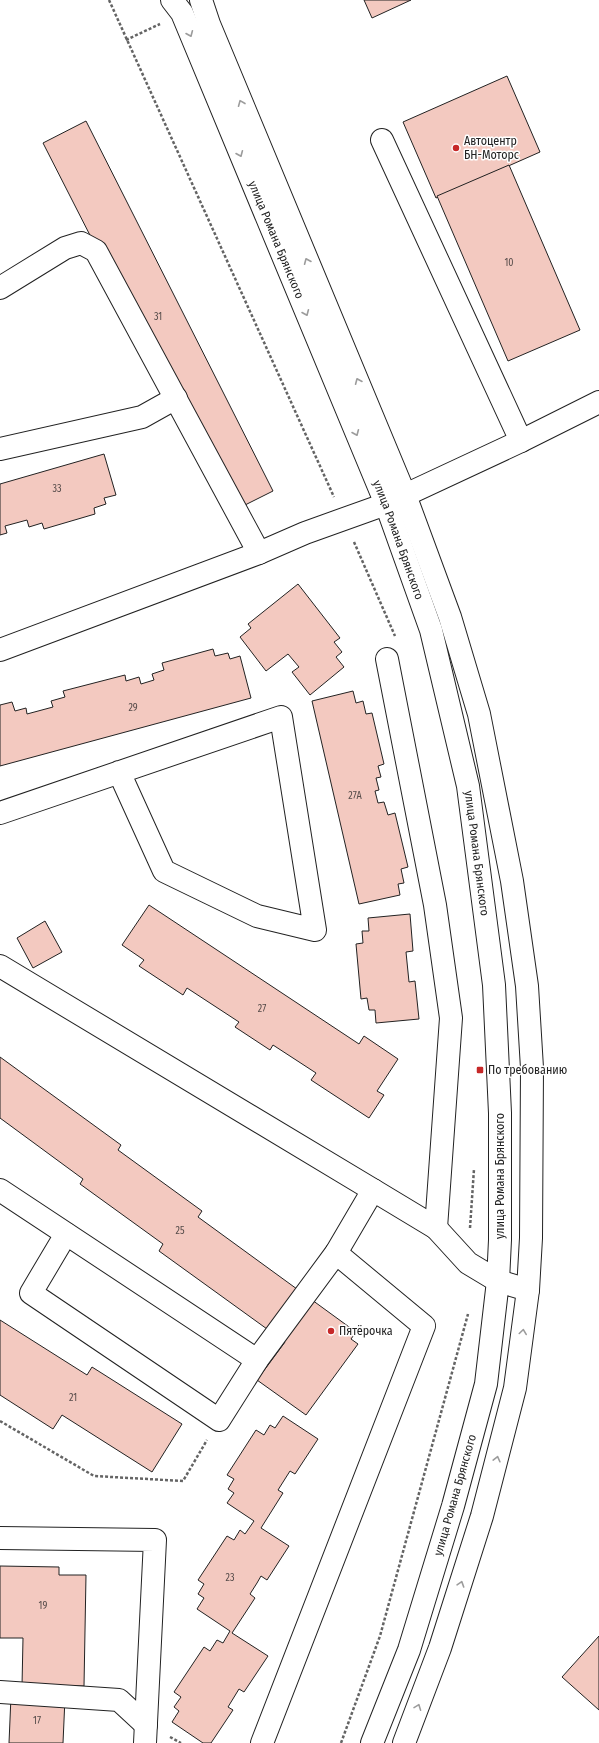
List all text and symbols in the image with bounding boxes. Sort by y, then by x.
one-way arrow [186,31,194,38]
one-way arrow [238,99,246,107]
place label: Автоцентр БН-Моторс [464,134,519,162]
marker: Автоцентр БН-Моторс [451,143,461,153]
one-way arrow [236,151,244,158]
street label: улица Романа Брянского [246,179,307,301]
house number: 10 [504,257,514,269]
one-way arrow [304,258,312,265]
one-way arrow [302,310,310,317]
house number: 31 [154,311,162,323]
one-way arrow [354,378,362,385]
one-way arrow [352,430,360,437]
street label: улица Романа Брянского [370,478,427,601]
house number: 33 [52,483,62,495]
house number: 29 [128,702,138,714]
house number: 27А [348,790,362,802]
street label: улица Романа Брянского [462,790,492,917]
house number: 27 [258,1003,266,1015]
place label: По требованию [488,1063,567,1077]
marker: По требованию [475,1065,485,1075]
street label: улица Романа Брянского [493,1113,507,1239]
house number: 25 [176,1225,185,1237]
place label: Пятёрочка [339,1324,393,1338]
marker: Пятёрочка [326,1326,336,1336]
one-way arrow [518,1329,527,1335]
house number: 21 [69,1392,77,1404]
street label: улица Романа Брянского [431,1433,479,1557]
one-way arrow [492,1456,501,1463]
house number: 23 [226,1572,235,1584]
one-way arrow [456,1581,465,1588]
house number: 19 [39,1600,48,1612]
one-way arrow [413,1703,421,1710]
house number: 17 [33,1715,41,1727]

